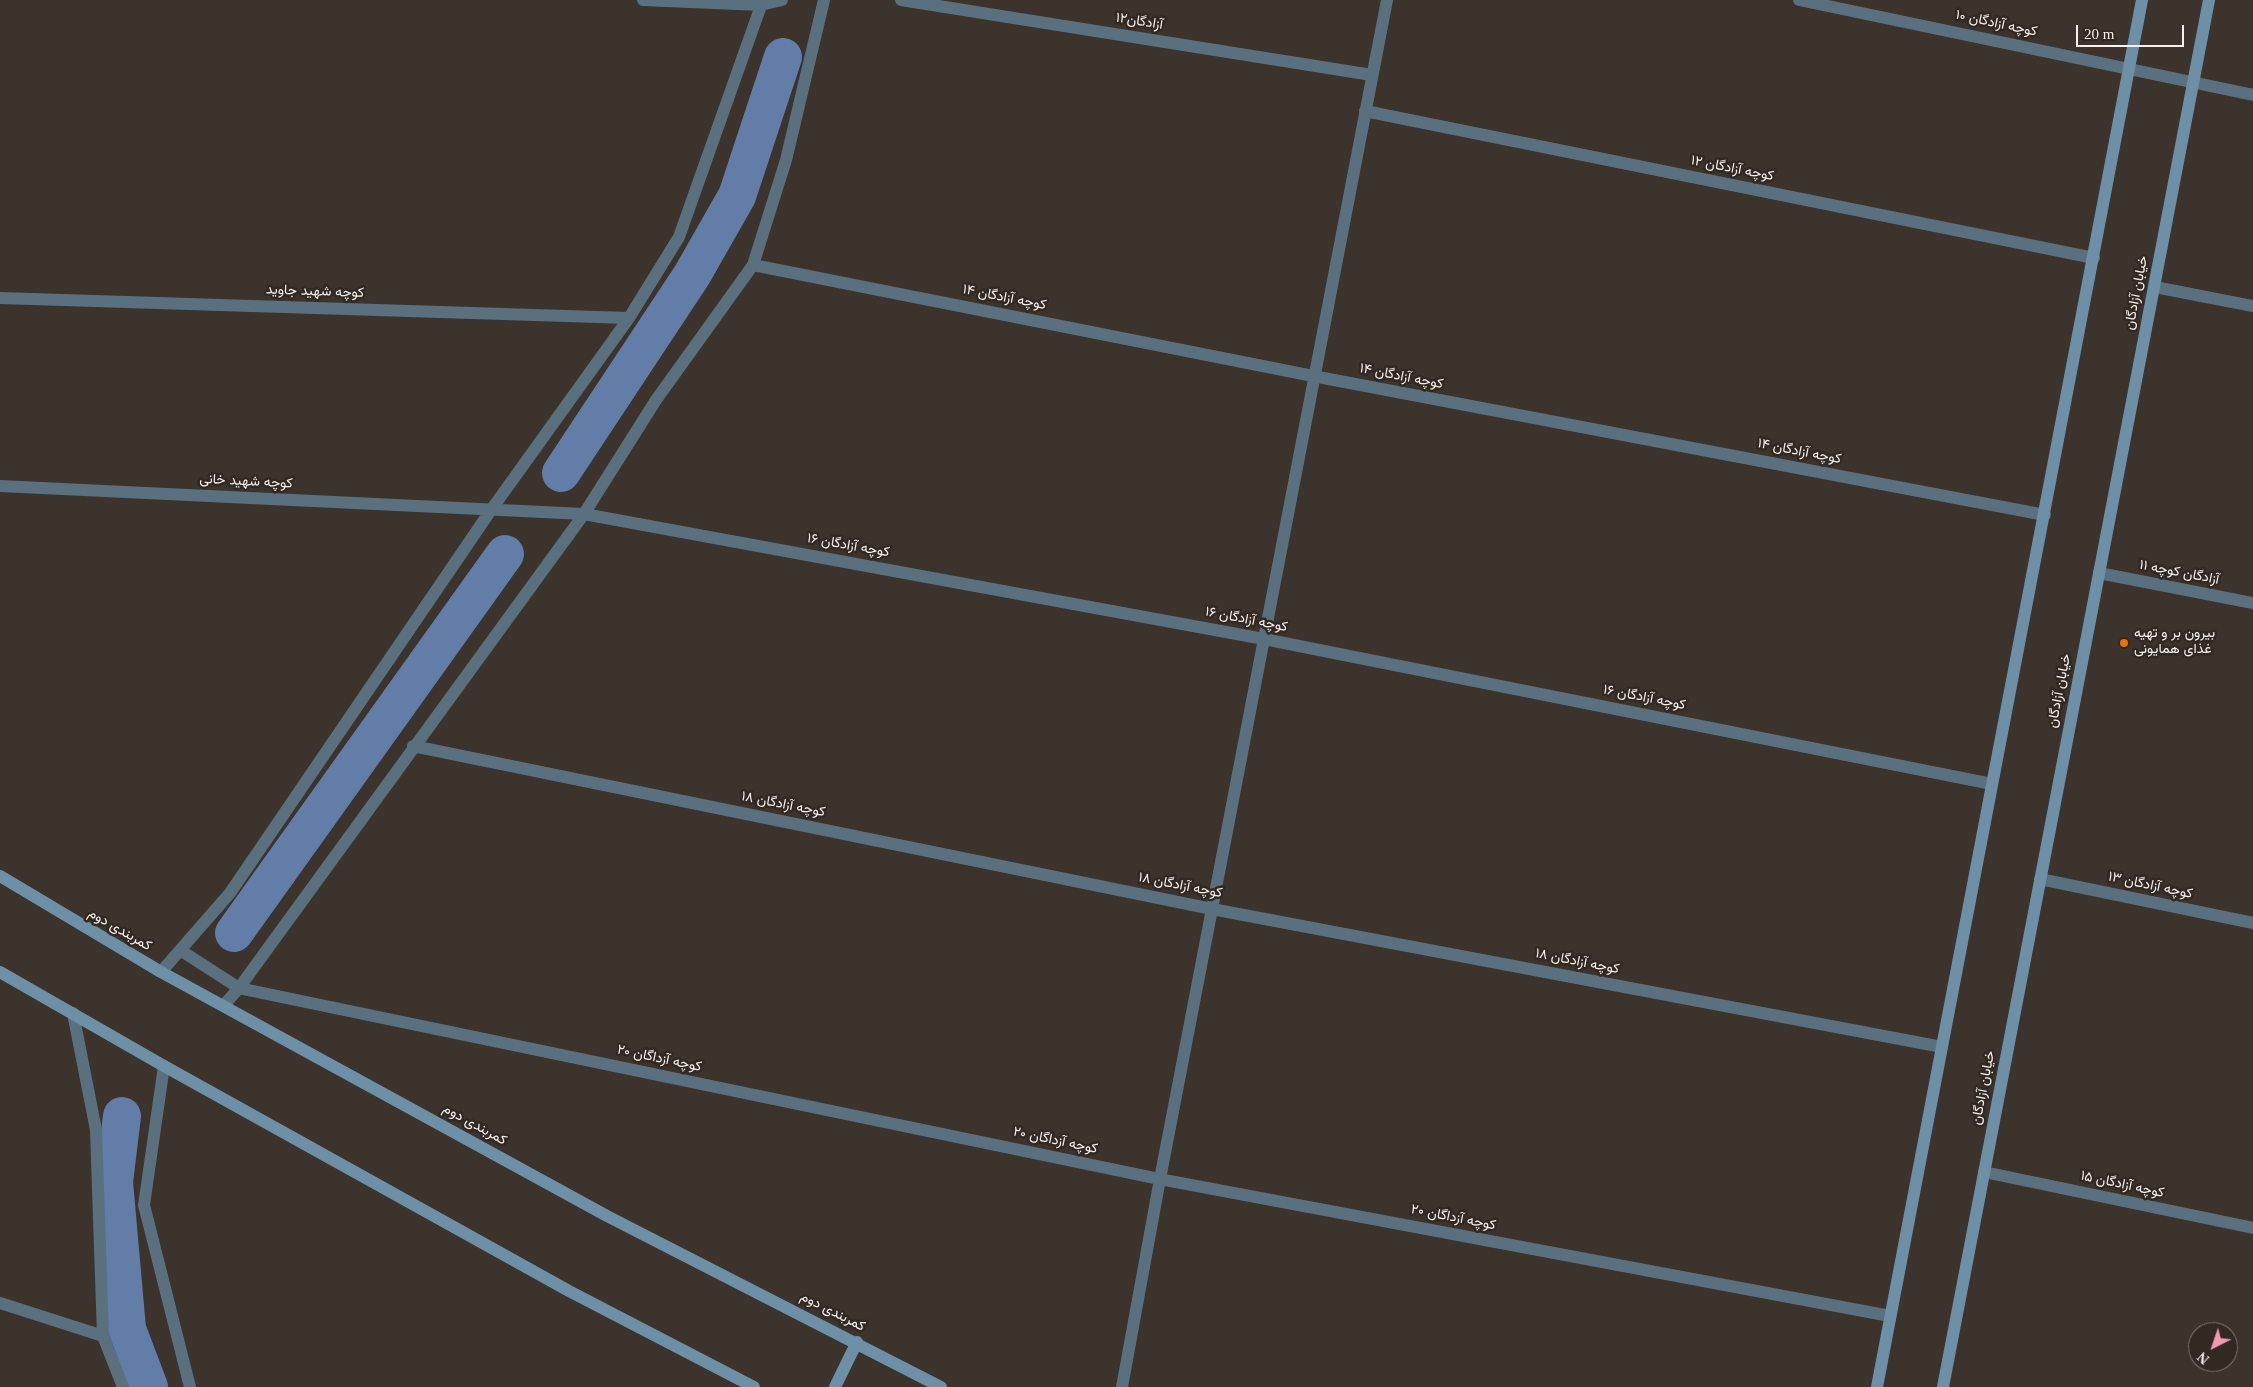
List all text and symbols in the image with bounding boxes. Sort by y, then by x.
street label: کوچه آزادگان ۱۰ [1954,8,2038,42]
street label: ۱۲آزادگان [1114,11,1164,35]
scale bar [2078,15,2186,47]
text: 20 m [2084,26,2114,42]
street label: کوچه آزادگان ۱۲ [1689,154,1775,186]
street label: خیابان آزادگان [2123,254,2153,332]
street label: کوچه شهید جاوید [266,283,364,303]
street label: کوچه آزادگان ۱۴ [961,283,1047,315]
street label: کوچه آزادگان ۱۴ [1358,362,1444,394]
street label: کوچه آزادگان ۱۴ [1756,437,1842,469]
street label: کوچه شهید خانی [199,472,293,494]
street label: کوچه آزادگان ۱۶ [805,531,891,563]
street label: آزادگان کوچه ۱۱ [2138,558,2220,590]
street label: کوچه آزادگان ۱۶ [1203,605,1289,637]
place label: بیرون بر و تهیه غذای همایونی [2134,627,2215,660]
marker: بیرون بر و تهیه غذای همایونی [2118,637,2130,649]
street label: خیابان آزادگان [2046,652,2076,730]
street label: کوچه آزادگان ۱۶ [1601,683,1687,715]
street label: کوچه آزادگان ۱۸ [740,790,826,822]
street label: کوچه آزادگان ۱۳ [2106,870,2194,904]
street label: کوچه آزادگان ۱۸ [1137,871,1223,903]
street label: کمربندی دوم [84,906,154,956]
street label: کوچه آزادگان ۱۸ [1534,947,1620,979]
street label: کوچه آزداگان ۲۰ [615,1043,703,1077]
street label: خیابان آزادگان [1970,1049,2000,1127]
street label: کمربندی دوم [439,1102,509,1150]
street label: کوچه آزداگان ۲۰ [1011,1125,1099,1159]
street label: کوچه آزادگان ۱۵ [2079,1169,2165,1203]
street label: کوچه آزداگان ۲۰ [1409,1203,1497,1235]
street label: کمربندی دوم [797,1290,867,1336]
north arrow [2188,1322,2238,1372]
text: N [2195,1349,2212,1367]

